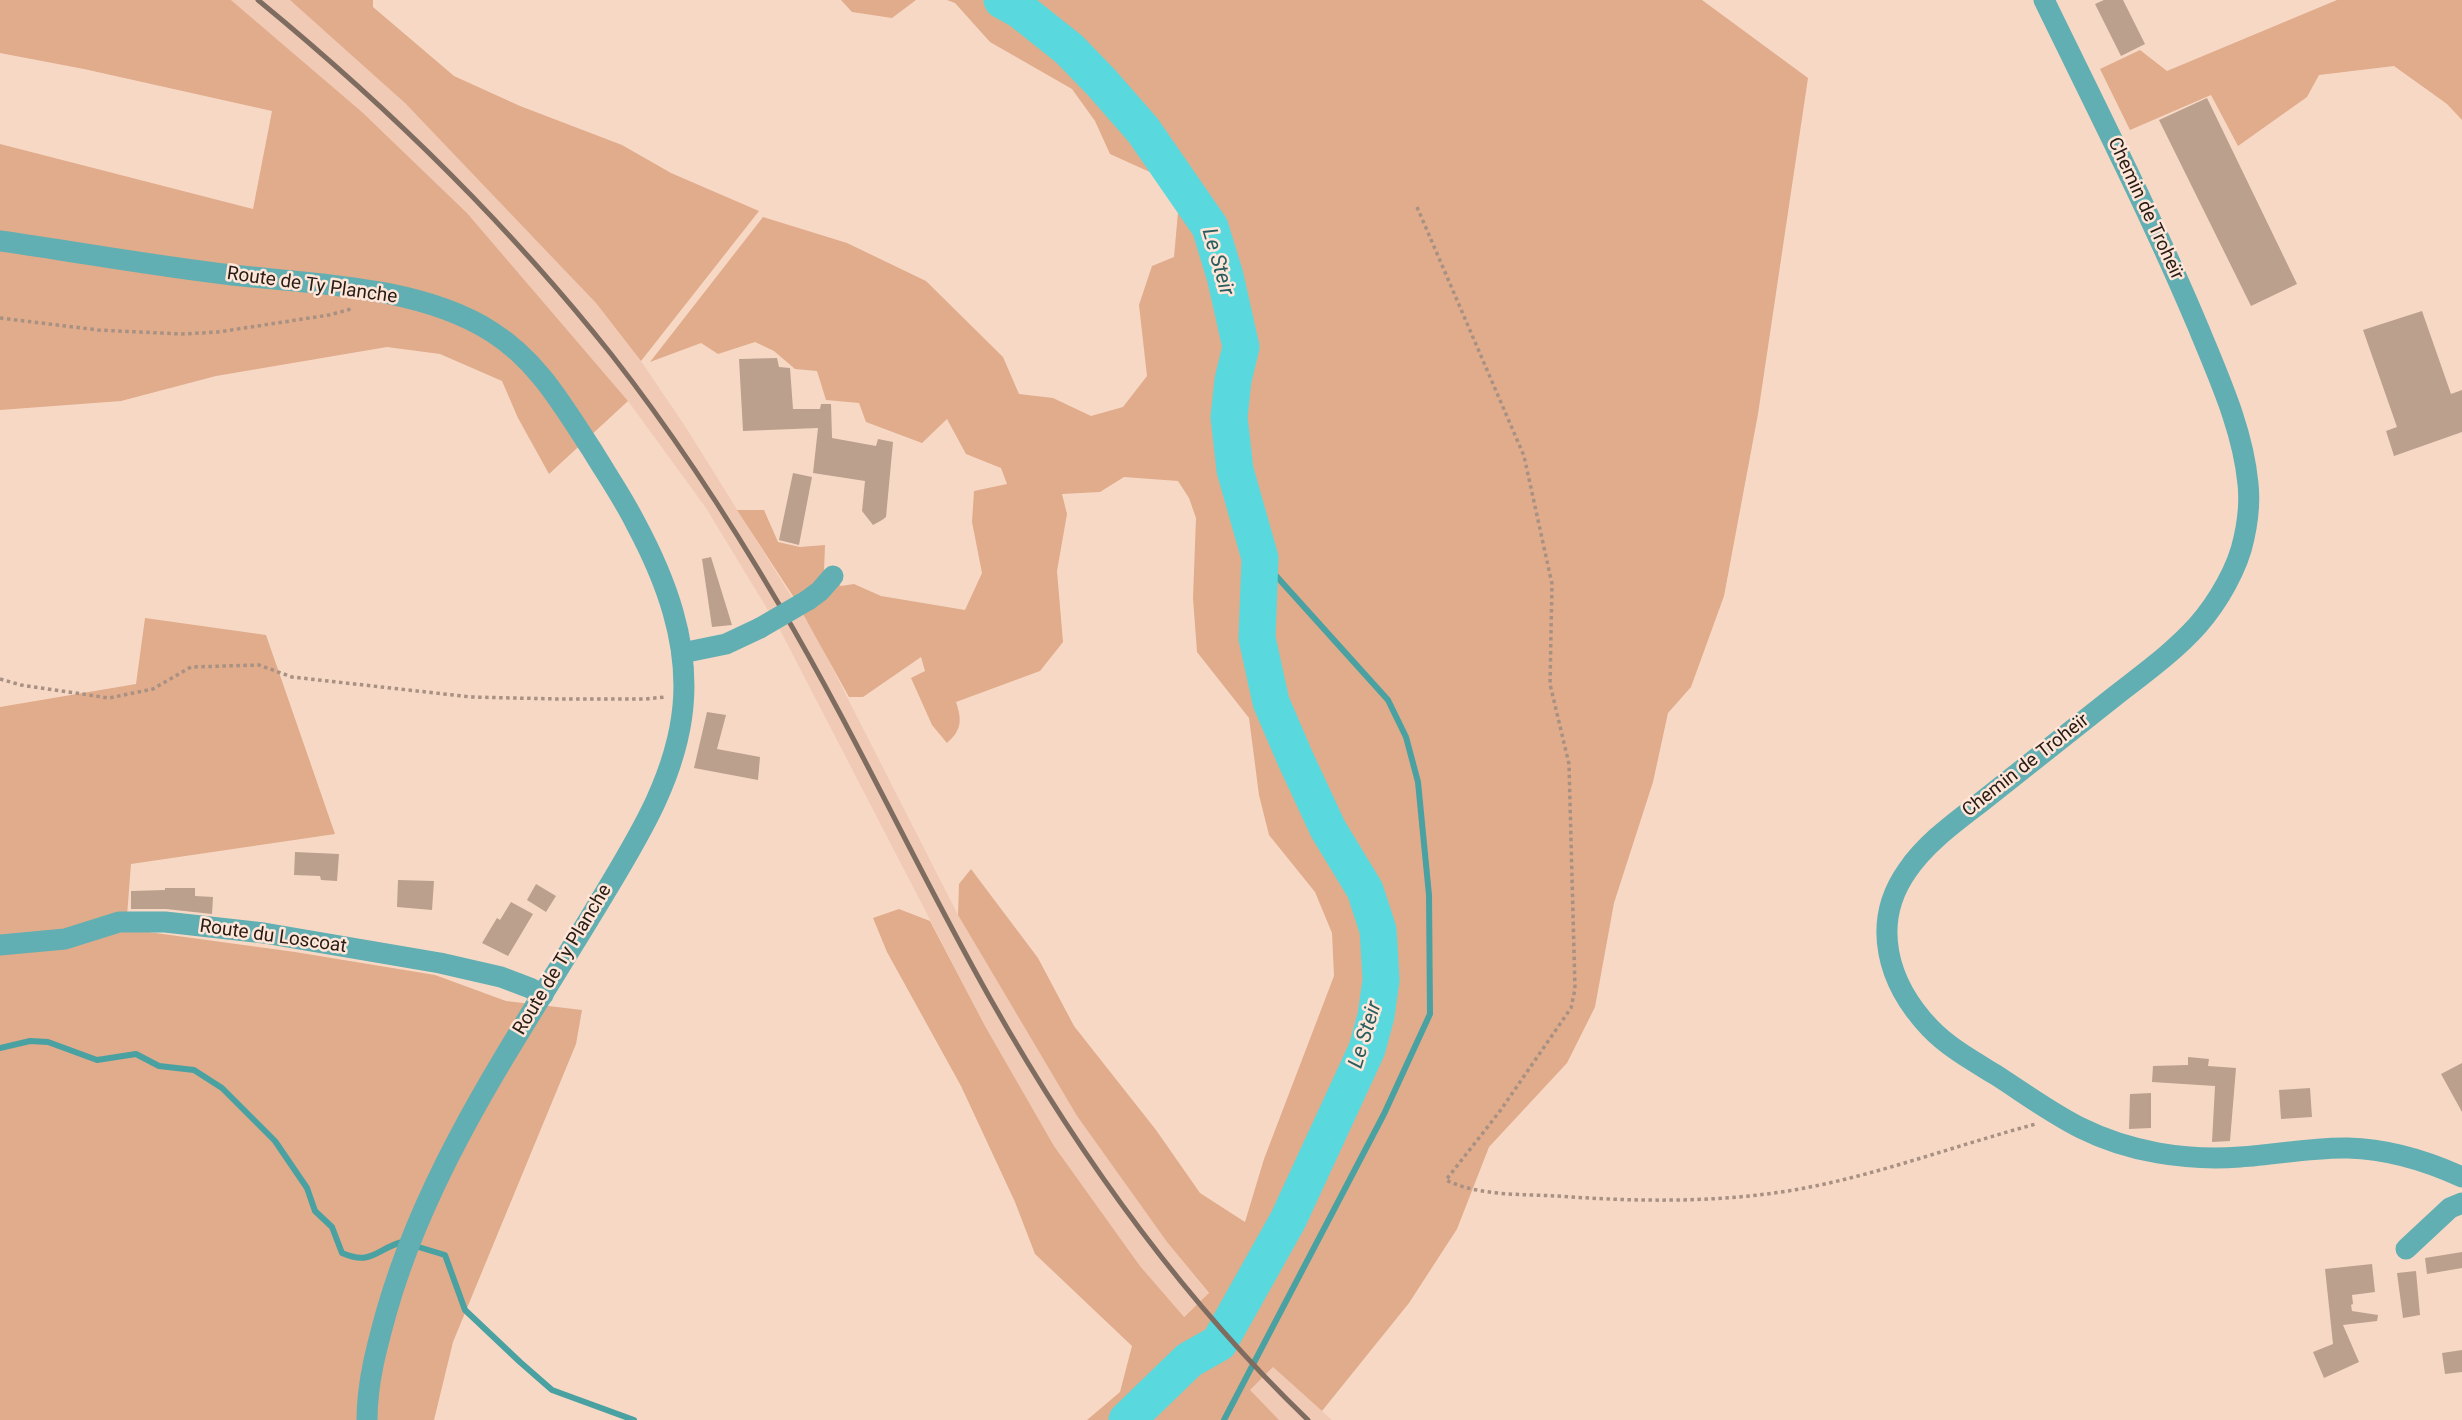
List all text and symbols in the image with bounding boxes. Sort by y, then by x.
street label: Chemin de Troheïr [2102,134,2188,284]
water label: Le Steir [1195,226,1239,298]
street label: Route de Ty Planche [225,263,399,309]
street label: Chemin de Troheïr [1958,710,2094,822]
street label: Route de Ty Planche [509,880,617,1040]
street label: Route du Loscoat [198,915,348,959]
water label: Le Steir [1344,999,1388,1071]

